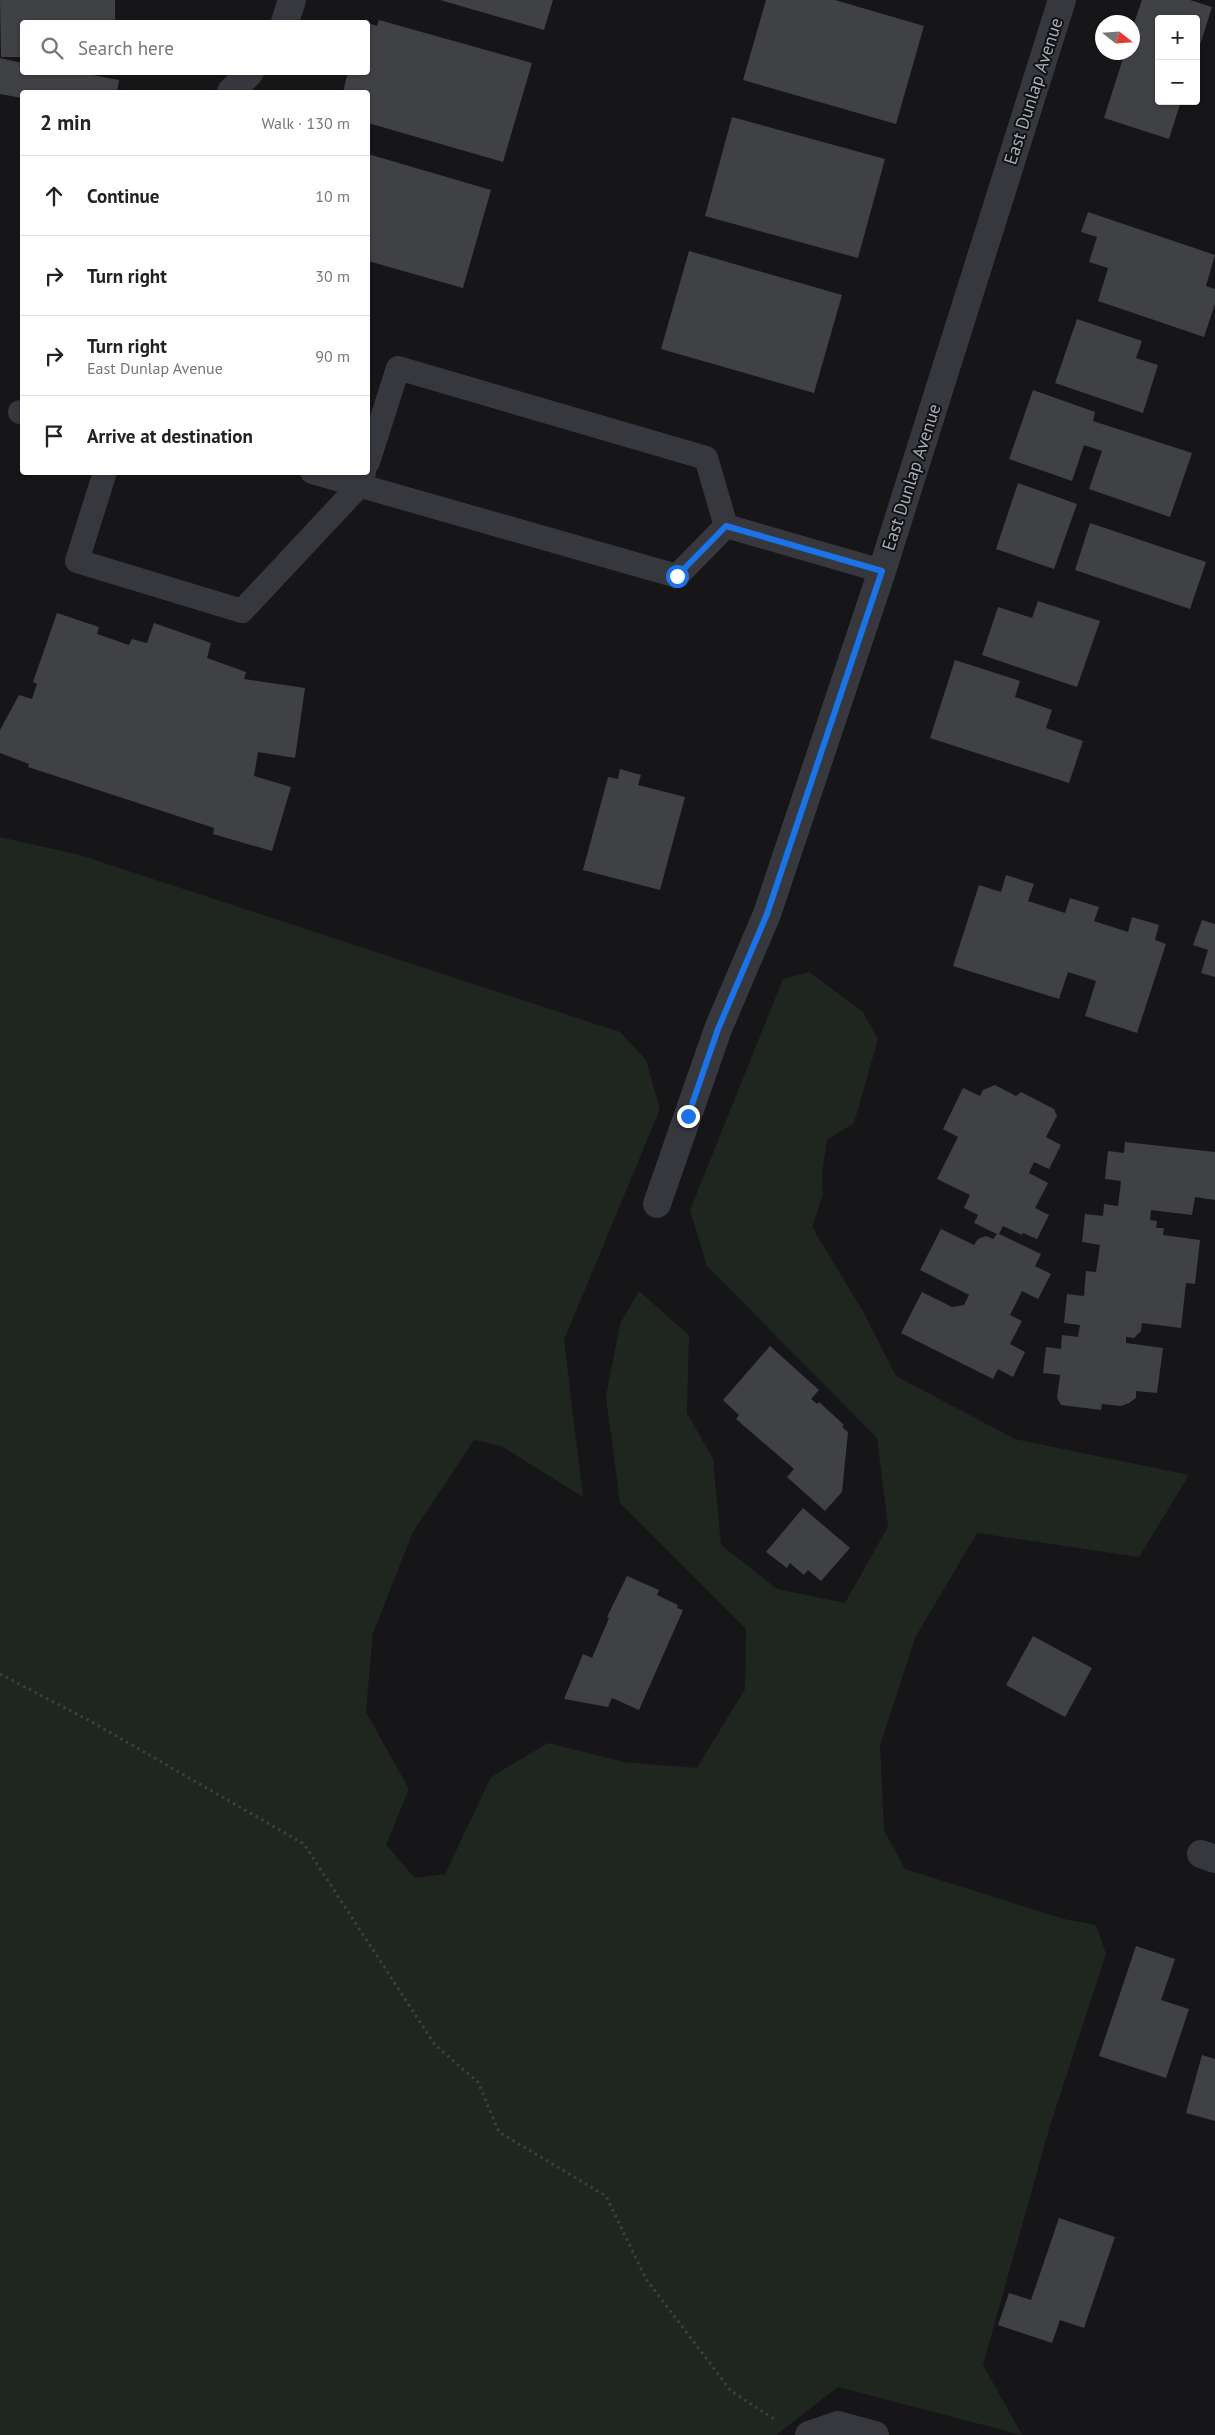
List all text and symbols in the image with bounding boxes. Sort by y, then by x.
street label: East Dunlap Avenue [998,15,1068,167]
north arrow [1095,15,1140,60]
map controls [1155,15,1200,105]
button: + [1155,15,1200,60]
search box [20,20,370,75]
icon: search [38,34,66,62]
text: Search here [78,36,174,60]
button: − [1155,60,1200,105]
text: 2 min [40,109,91,136]
text: Walk · 130 m [261,113,350,133]
icon: ahead [40,182,68,210]
text: Continue [87,184,159,208]
text: 10 m [315,186,350,206]
icon: right [40,262,68,290]
text: Turn right [87,264,167,288]
text: 30 m [315,266,350,286]
text: Turn right [87,334,167,358]
icon: right [40,342,68,370]
text: 90 m [315,346,350,366]
text: East Dunlap Avenue [87,358,223,378]
street label: East Dunlap Avenue [876,401,946,553]
icon: arrive [40,422,68,450]
text: Arrive at destination [87,424,253,448]
route start [666,565,689,588]
route end [677,1105,700,1128]

